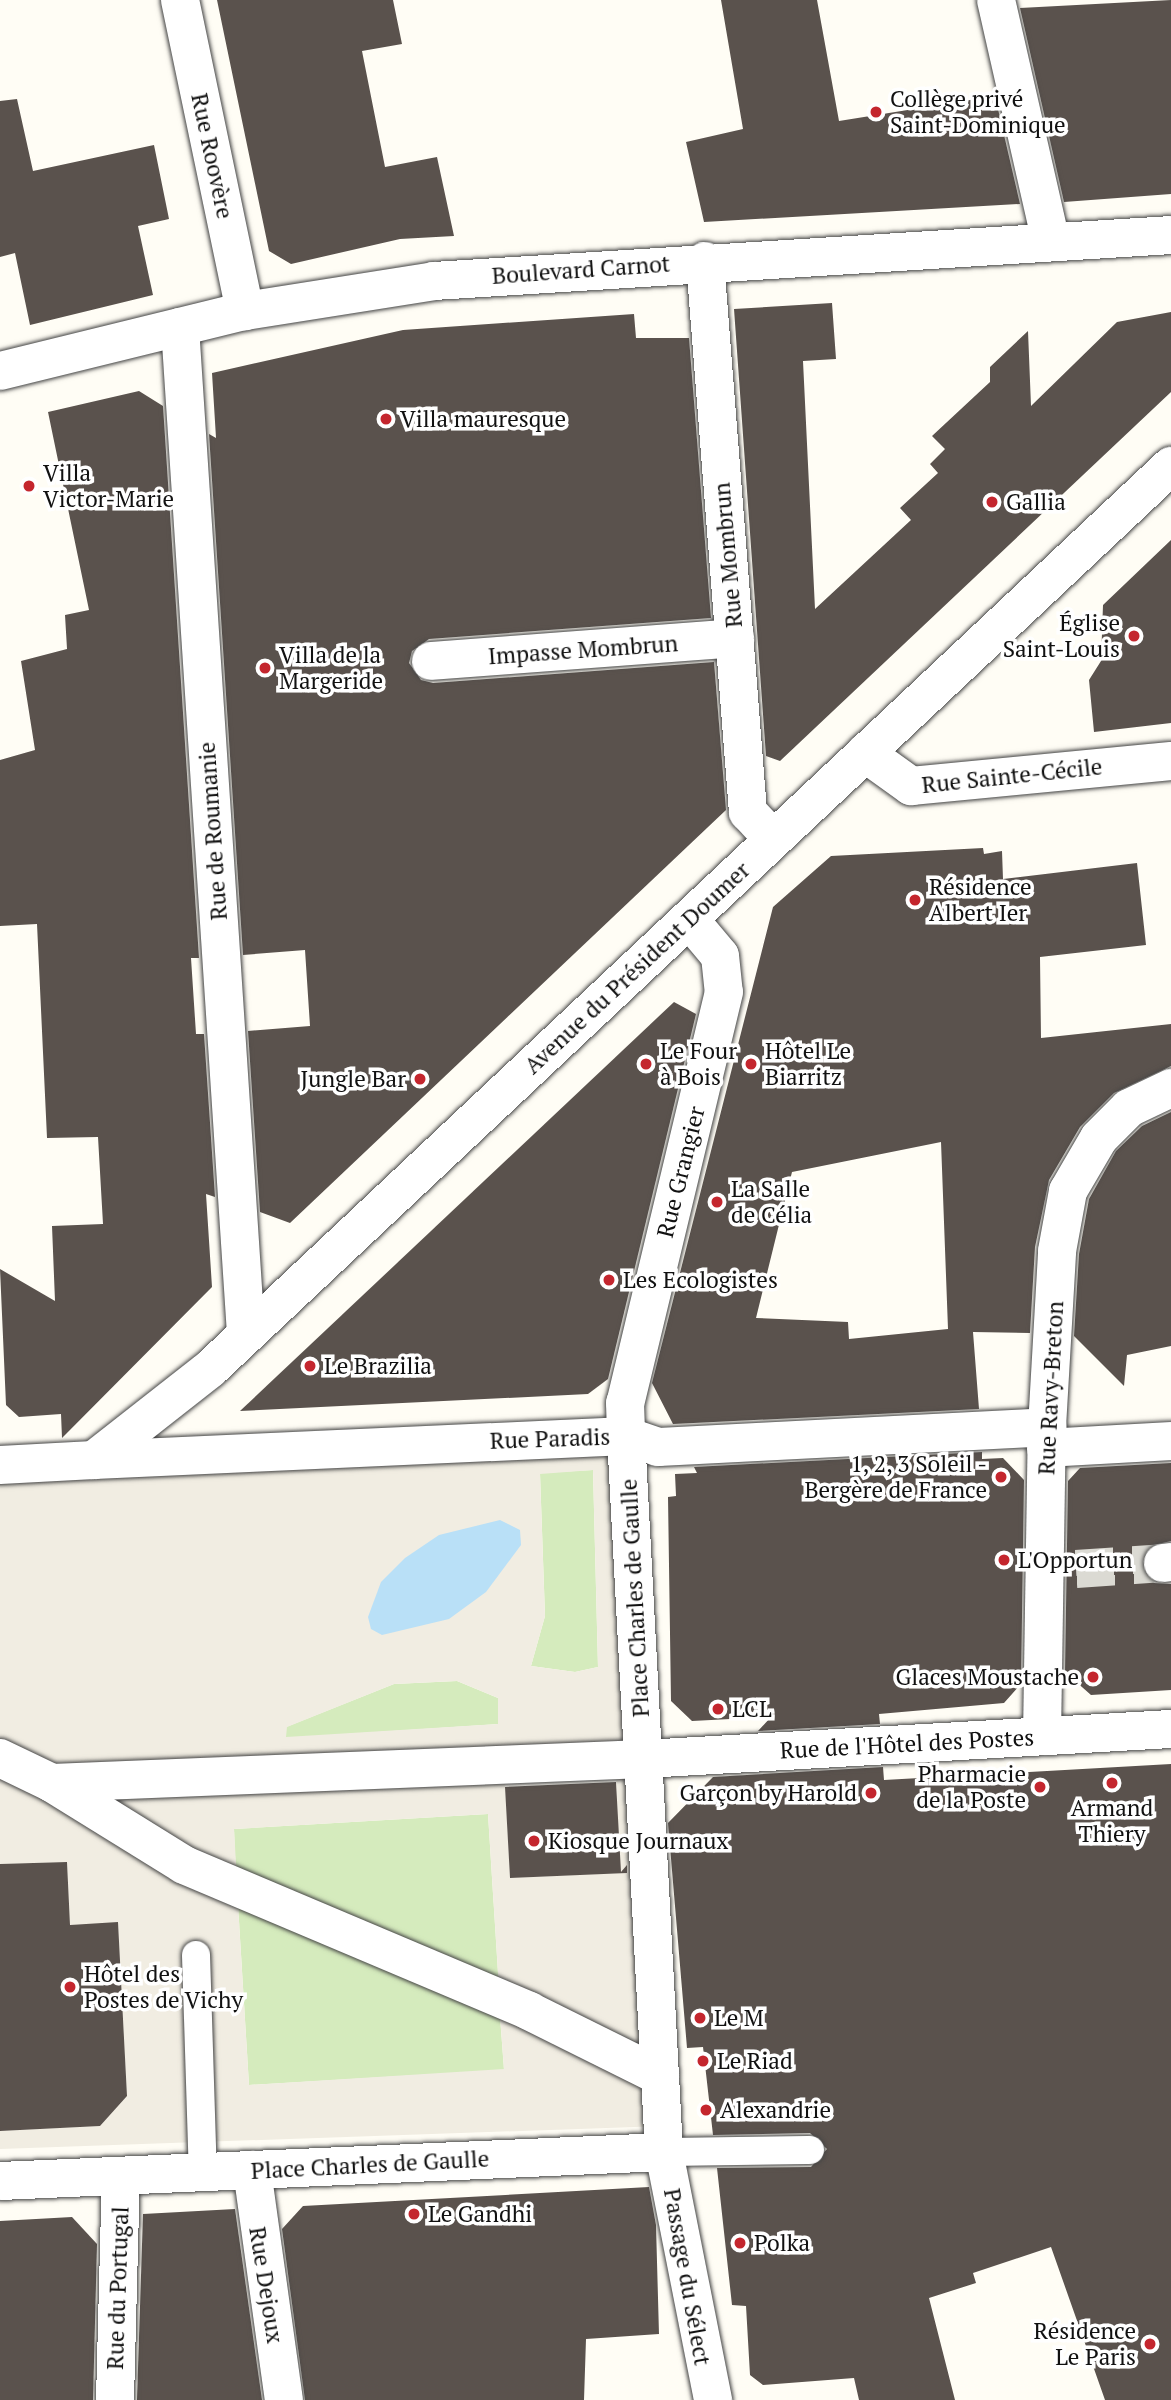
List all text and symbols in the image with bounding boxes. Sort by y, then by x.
place label: Collège privé Saint-Dominique [890,85,1066,139]
street label: Rue Roovère [185,91,239,221]
marker: Collège privé Saint-Dominique [868,104,884,120]
street label: Boulevard Carnot [491,250,671,290]
place label: Villa mauresque [400,405,566,433]
marker: Villa mauresque [378,411,394,427]
place label: Villa Victor-Marie [43,459,174,513]
marker: Villa Victor-Marie [21,478,37,494]
street label: Rue Mombrun [708,481,748,629]
place label: Gallia [1006,488,1066,516]
marker: Gallia [984,494,1000,510]
place label: Église Saint-Louis [1003,609,1120,663]
marker: Église Saint-Louis [1126,628,1142,644]
street label: Impasse Mombrun [487,630,679,670]
place label: Villa de la Margeride [279,641,383,695]
marker: Villa de la Margeride [257,660,273,676]
street label: Rue de Roumanie [193,741,233,921]
street label: Rue Sainte-Cécile [920,753,1104,799]
street label: Avenue du Président Doumer [519,856,755,1080]
place label: Résidence Albert Ier [929,873,1032,927]
marker: Résidence Albert Ier [907,892,923,908]
place label: Le Four à Bois [660,1037,737,1091]
place label: Hôtel Le Biarritz [765,1037,851,1091]
marker: Le Four à Bois [638,1056,654,1072]
marker: Hôtel Le Biarritz [743,1056,759,1072]
place label: Jungle Bar [301,1065,406,1093]
marker: Jungle Bar [412,1071,428,1087]
street label: Rue Grangier [651,1103,711,1241]
place label: La Salle de Célia [731,1175,812,1229]
marker: La Salle de Célia [709,1194,725,1210]
place label: Les Ecologistes [623,1266,778,1294]
marker: Les Ecologistes [601,1272,617,1288]
street label: Rue Ravy-Breton [1033,1300,1069,1476]
place label: Le Brazilia [324,1352,432,1380]
marker: Le Brazilia [302,1358,318,1374]
street label: Rue Paradis [489,1423,611,1455]
place label: 1, 2, 3 Soleil - Bergère de France [804,1450,987,1504]
marker: 1, 2, 3 Soleil - Bergère de France [993,1469,1009,1485]
street label: Place Charles de Gaulle [615,1478,655,1718]
place label: L'Opportun [1018,1546,1132,1574]
marker: L'Opportun [996,1552,1012,1568]
place label: Glaces Moustache [895,1663,1079,1691]
marker: Glaces Moustache [1085,1669,1101,1685]
place label: LCL [732,1695,772,1723]
marker: LCL [710,1701,726,1717]
street label: Rue de l'Hôtel des Postes [779,1724,1035,1764]
place label: Pharmacie de la Poste [916,1760,1026,1814]
marker: Armand Thiery [1104,1775,1120,1791]
place label: Garçon by Harold [680,1779,857,1807]
marker: Pharmacie de la Poste [1032,1779,1048,1795]
marker: Garçon by Harold [863,1785,879,1801]
place label: Armand Thiery [1071,1794,1153,1848]
place label: Kiosque Journaux [548,1827,728,1855]
marker: Kiosque Journaux [526,1833,542,1849]
place label: Hôtel des Postes de Vichy [84,1960,244,2014]
marker: Hôtel des Postes de Vichy [62,1979,78,1995]
place label: Le M [714,2004,764,2032]
marker: Le M [692,2010,708,2026]
place label: Le Riad [717,2047,793,2075]
marker: Le Riad [695,2053,711,2069]
place label: Alexandrie [720,2096,831,2124]
marker: Alexandrie [698,2102,714,2118]
street label: Place Charles de Gaulle [250,2145,490,2185]
street label: Passage du Sélect [658,2186,716,2368]
place label: Le Gandhi [428,2200,532,2228]
street label: Rue du Portugal [101,2206,135,2370]
marker: Le Gandhi [406,2206,422,2222]
street label: Rue Dejoux [243,2225,289,2345]
place label: Polka [754,2229,810,2257]
marker: Polka [732,2235,748,2251]
place label: Résidence Le Paris [1033,2317,1136,2371]
marker: Résidence Le Paris [1142,2336,1158,2352]

